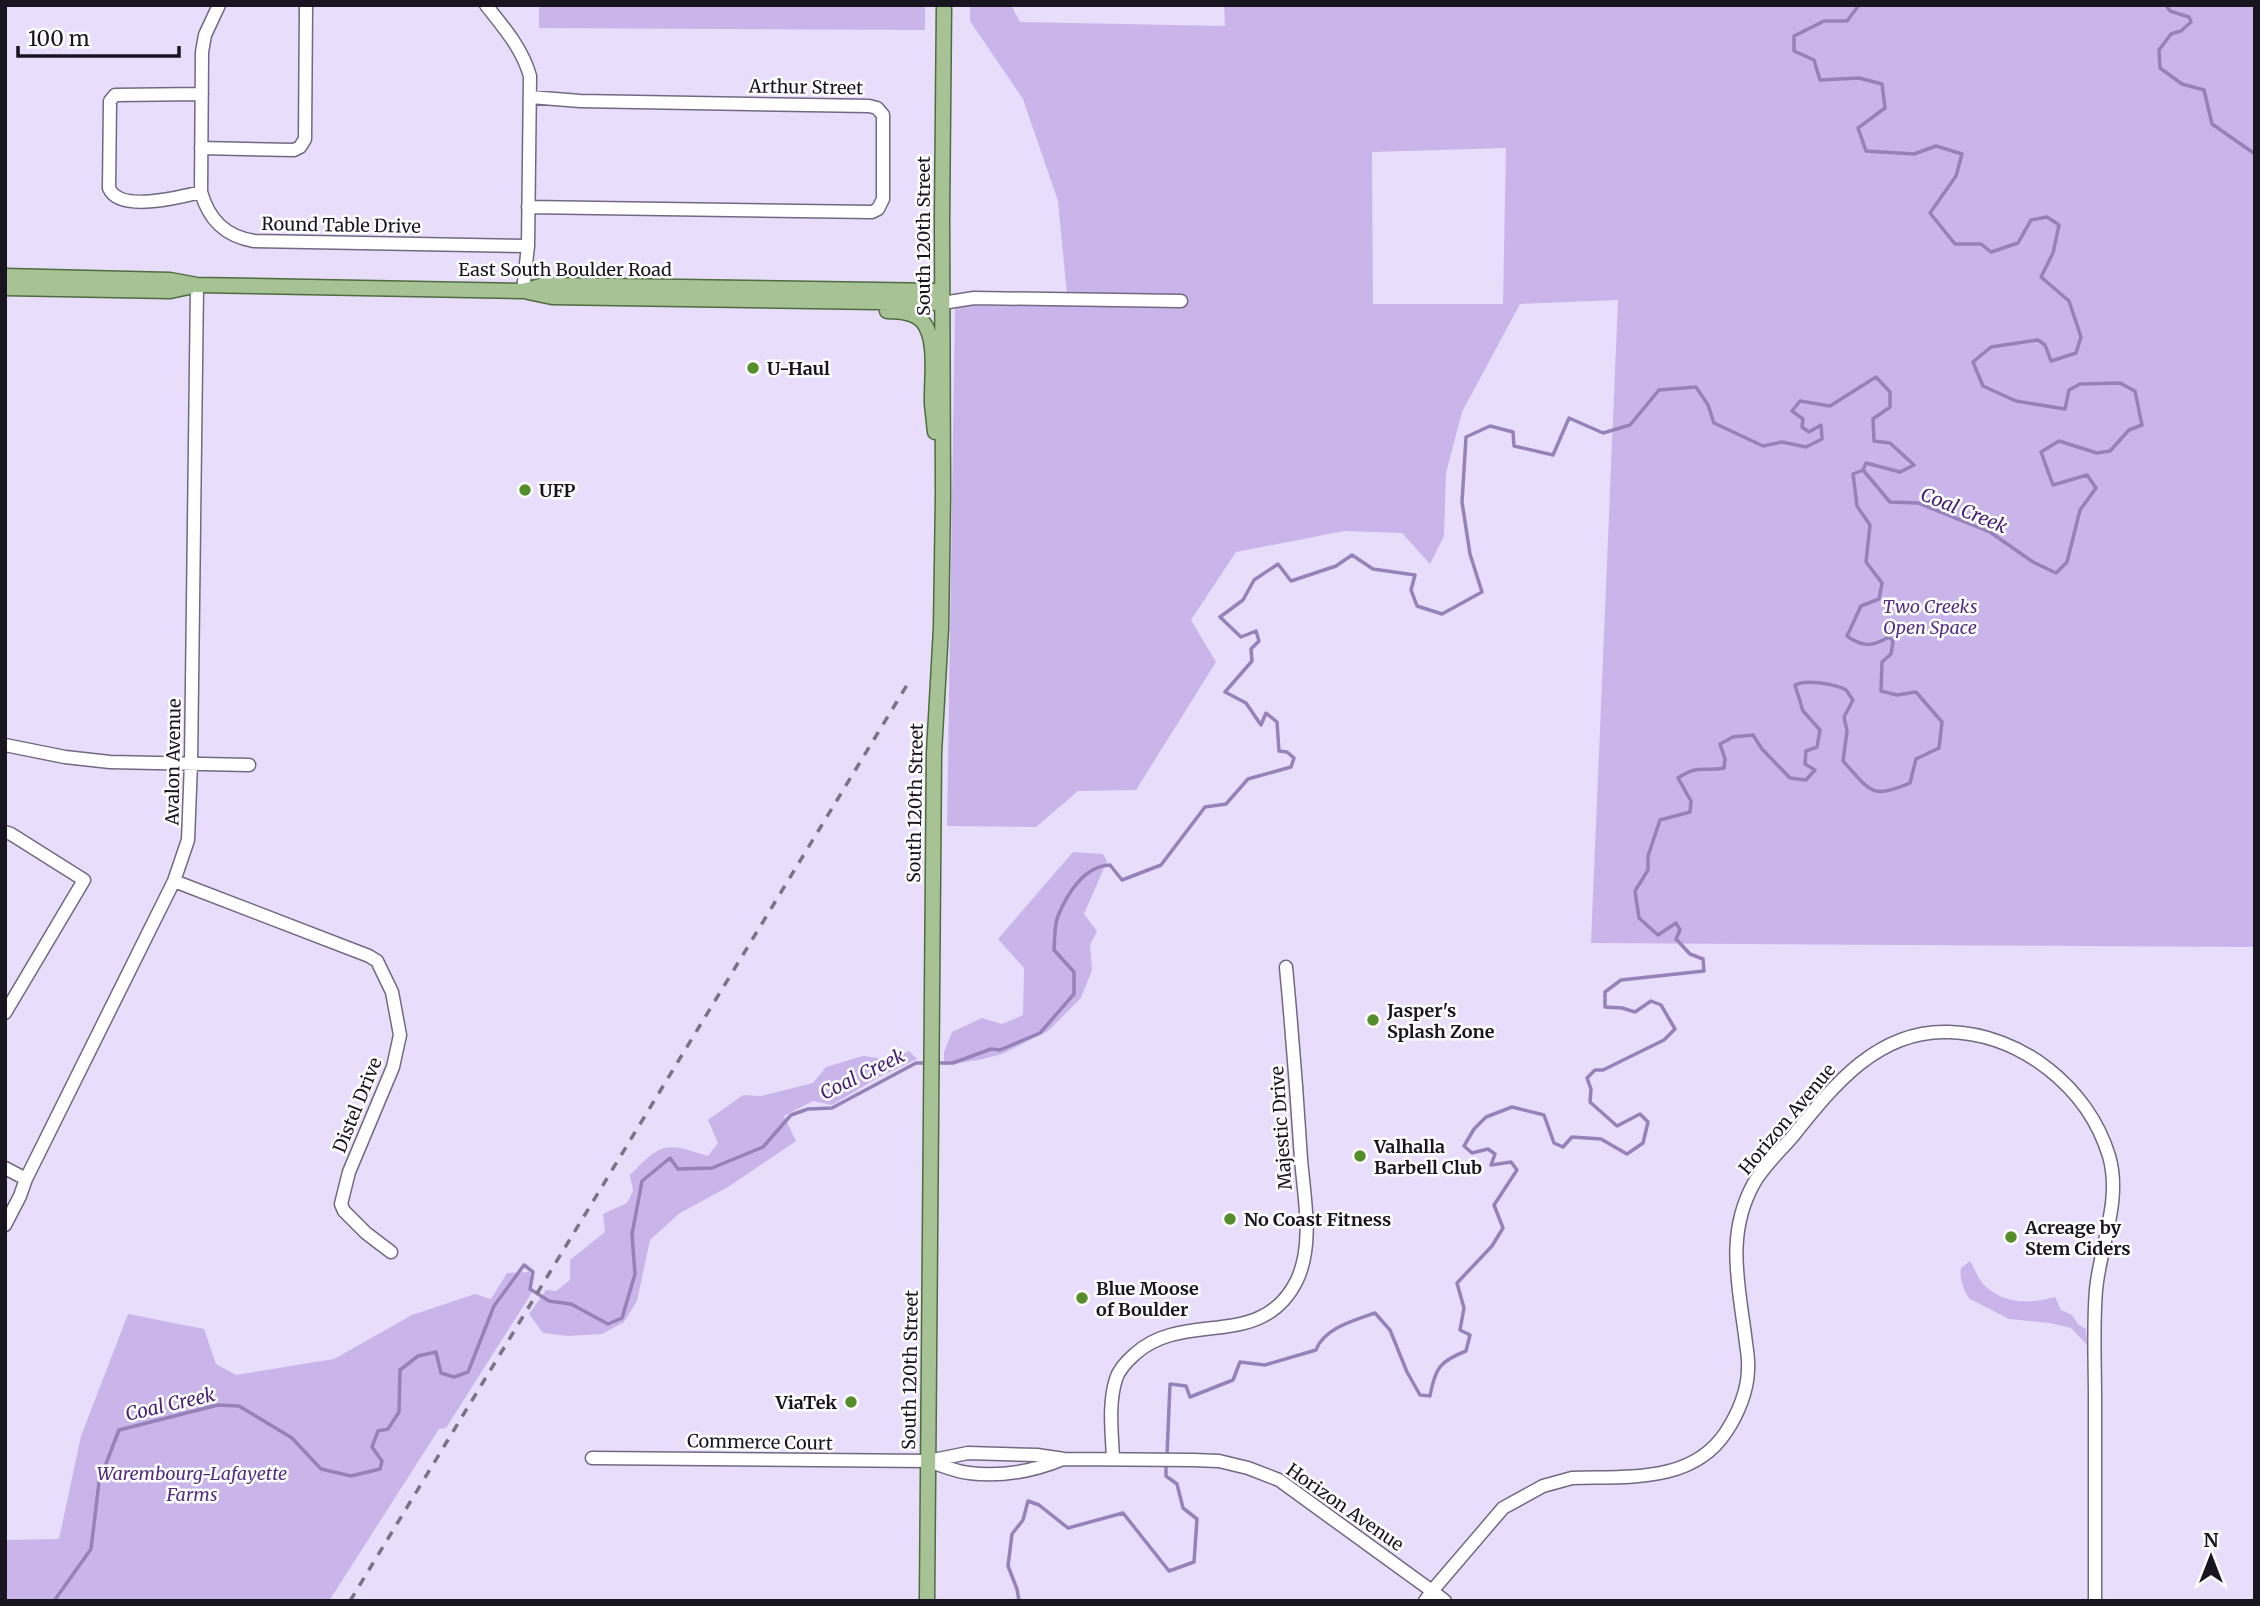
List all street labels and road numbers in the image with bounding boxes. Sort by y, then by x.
street label: Arthur Street [748,74,863,99]
street label: South 120th Street [912,156,935,316]
street label: Round Table Drive [261,212,421,238]
street label: East South Boulder Road [458,258,672,281]
street label: Avalon Avenue [160,698,186,827]
street label: South 120th Street [902,723,928,883]
street label: Distel Drive [327,1054,387,1156]
street label: Horizon Avenue [1734,1059,1840,1179]
street label: Majestic Drive [1265,1065,1297,1191]
street label: South 120th Street [897,1290,923,1450]
street label: Commerce Court [687,1429,833,1455]
street label: Horizon Avenue [1282,1458,1408,1556]

